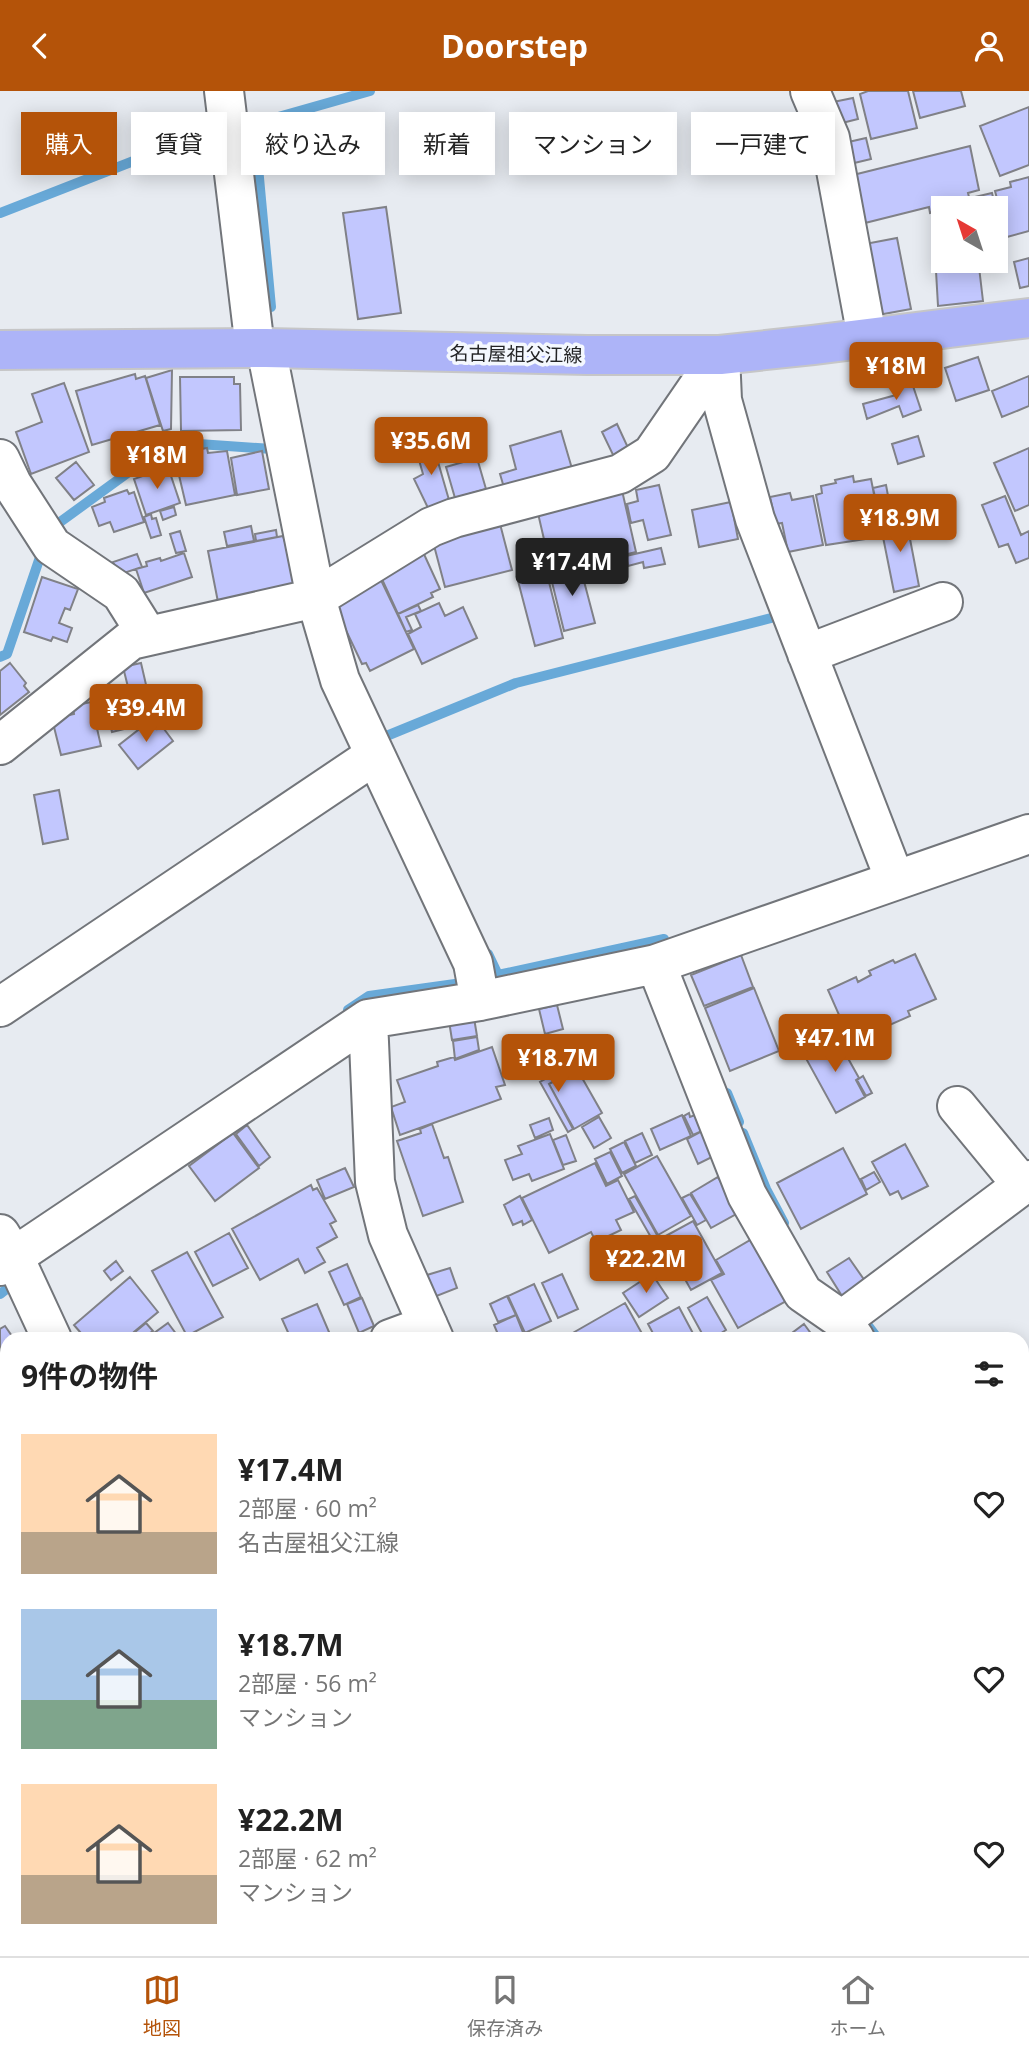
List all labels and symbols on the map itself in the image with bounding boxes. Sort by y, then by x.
north arrow [931,196,1008,273]
street label: 名古屋祖父江線 [449,340,583,368]
pin: ¥18M [855,343,937,402]
pin: ¥35.6M [374,417,488,477]
pin: ¥18M [116,431,198,491]
pin: ¥18.9M [843,495,957,554]
pin: ¥17.4M [515,539,629,598]
pin: ¥39.4M [89,685,203,744]
pin: ¥47.1M [778,1014,892,1074]
pin: ¥18.7M [501,1035,615,1094]
pin: ¥22.2M [589,1235,703,1295]

